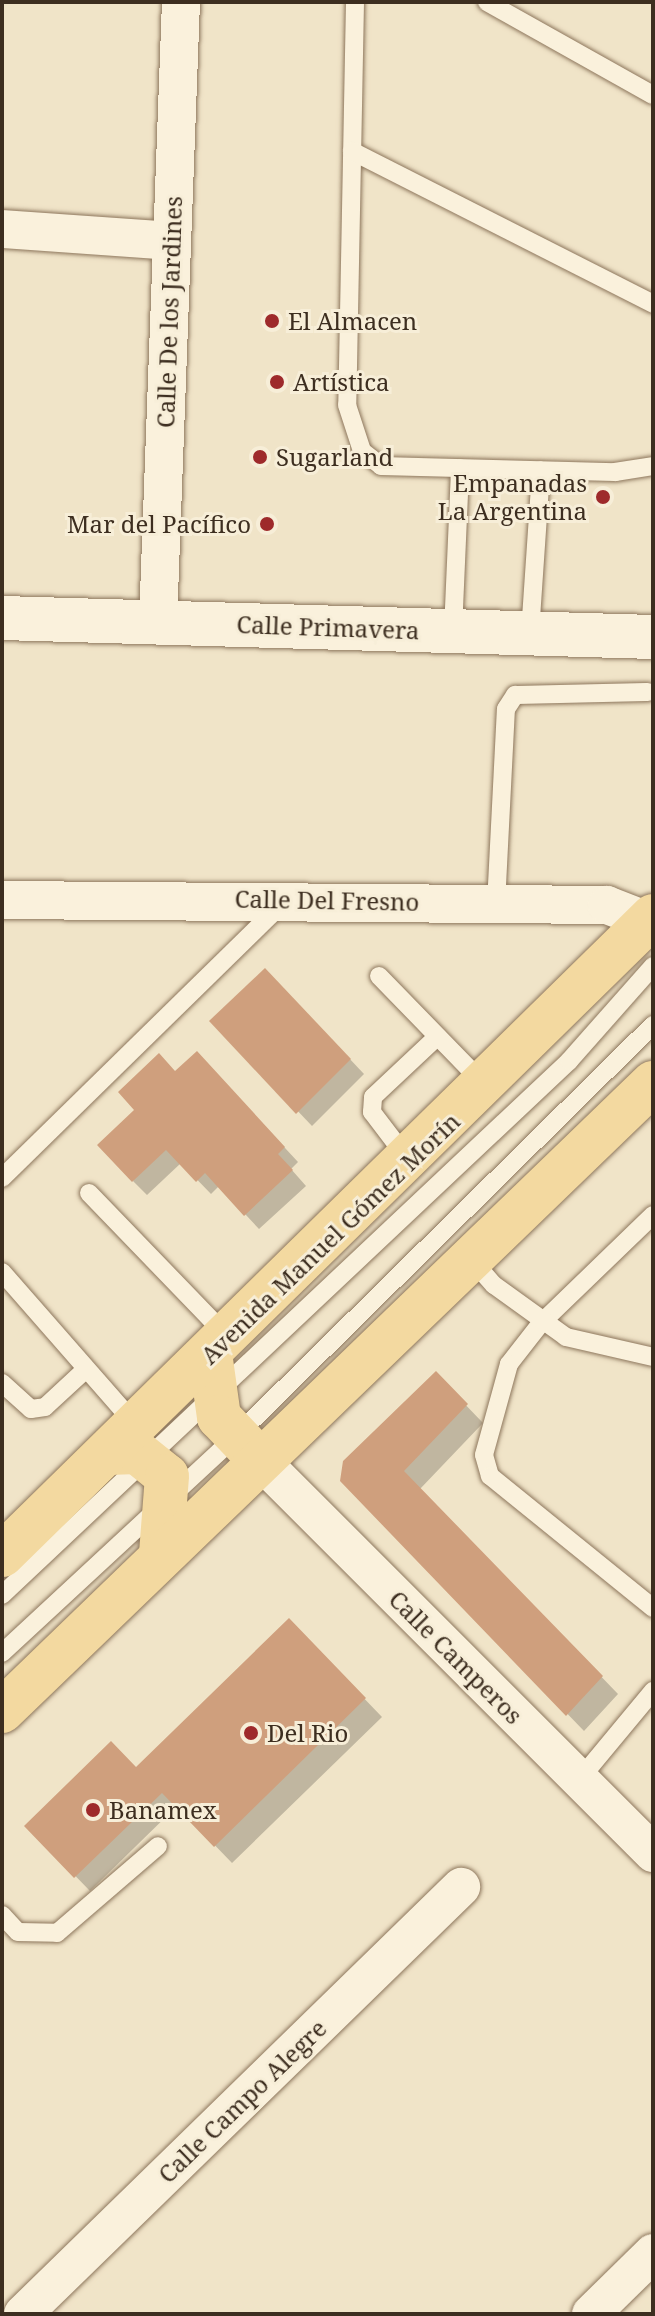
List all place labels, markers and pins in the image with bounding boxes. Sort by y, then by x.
place label: El Almacen [288,307,417,335]
marker: El Almacen [263,312,281,330]
place label: Artística [293,368,390,396]
marker: Artística [268,373,286,391]
place label: Sugarland [276,443,393,471]
marker: Sugarland [251,448,269,466]
place label: Empanadas La Argentina [438,469,587,525]
marker: Empanadas La Argentina [594,488,612,506]
place label: Mar del Pacífico [67,510,251,538]
marker: Mar del Pacífico [258,515,276,533]
place label: Del Rio [267,1719,348,1747]
marker: Del Rio [242,1724,260,1742]
place label: Banamex [109,1796,217,1824]
marker: Banamex [84,1801,102,1819]

